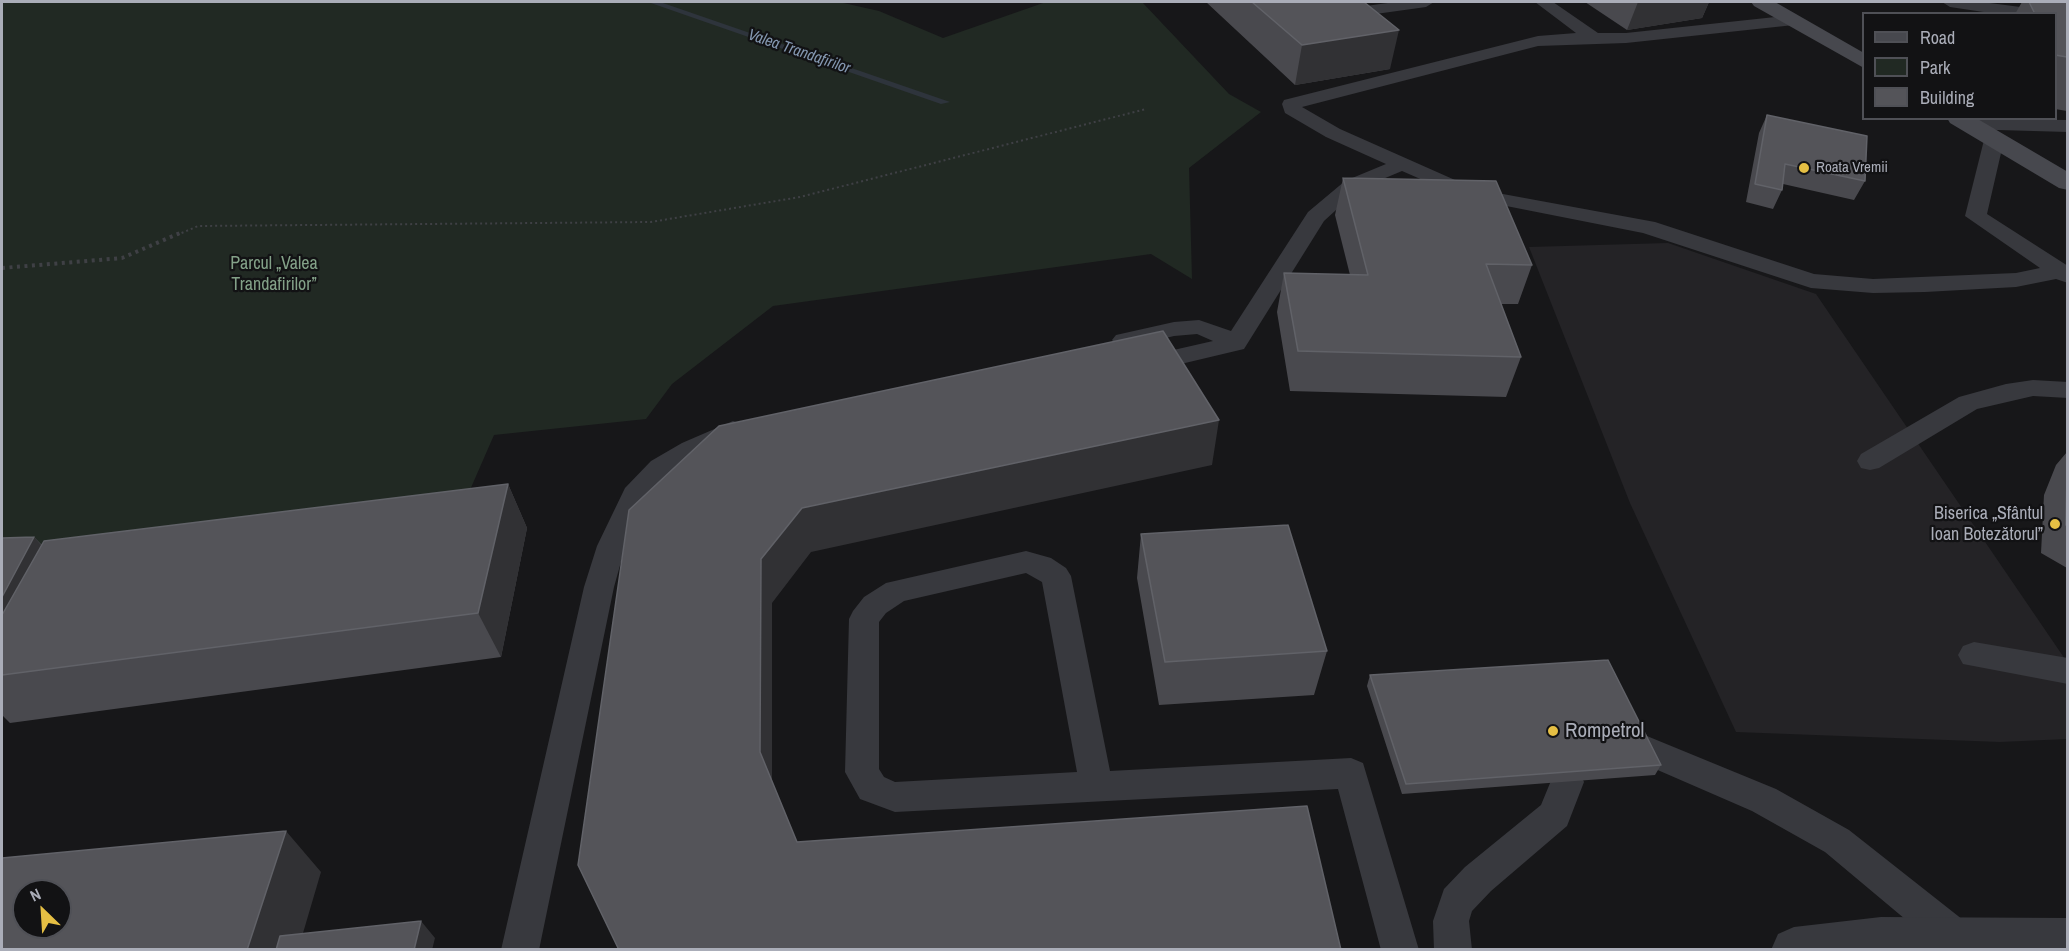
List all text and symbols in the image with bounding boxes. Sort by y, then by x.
legend [1862,12,2057,120]
text: Road [1920,25,1955,50]
water label: Valea Trandafirilor [745,26,853,78]
text: Park [1920,55,1950,80]
text: Building [1920,85,1974,110]
place label: Roata Vremii [1816,159,1888,177]
marker: Roata Vremii [1797,161,1811,175]
park label: Parcul „Valea Trandafirilor” [230,253,318,296]
place label: Biserica „Sfântul Ioan Botezătorul” [1931,503,2043,546]
marker: Biserica „Sfântul Ioan Botezătorul” [2048,517,2062,531]
place label: Rompetrol [1565,718,1644,744]
marker: Rompetrol [1546,724,1560,738]
north arrow [12,879,72,939]
text: N [26,883,44,906]

